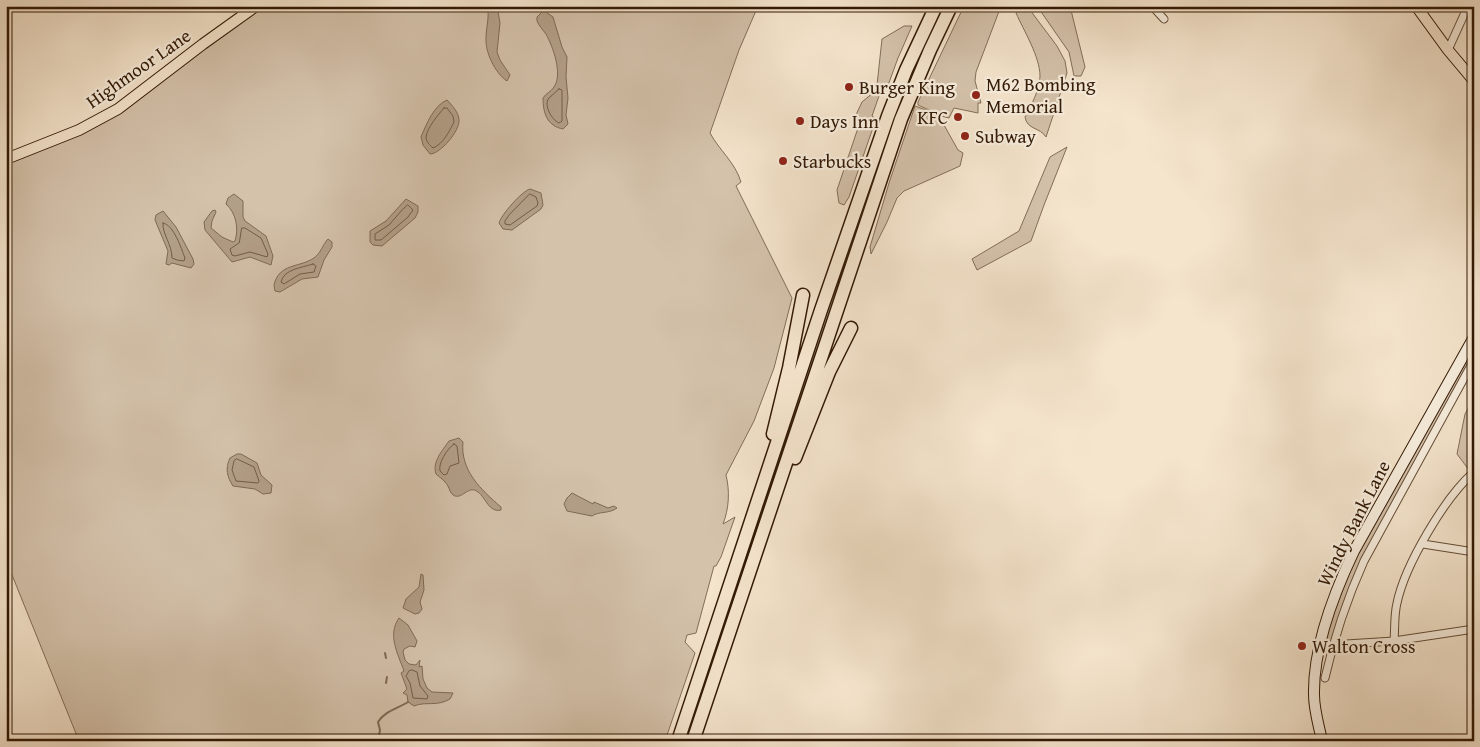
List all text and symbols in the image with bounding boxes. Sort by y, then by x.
street label: Highmoor Lane [80,21,196,115]
place label: M62 Bombing Memorial [986,70,1096,120]
place label: Burger King [859,73,956,101]
marker: Burger King [843,81,855,93]
marker: M62 Bombing Memorial [970,89,982,101]
place label: KFC [917,103,948,131]
place label: Days Inn [810,107,879,135]
marker: KFC [952,111,964,123]
marker: Days Inn [794,115,806,127]
place label: Subway [975,122,1037,150]
marker: Subway [959,130,971,142]
place label: Starbucks [793,147,871,175]
marker: Starbucks [777,155,789,167]
street label: Windy Bank Lane [1309,455,1397,591]
place label: Walton Cross [1312,632,1416,660]
marker: Walton Cross [1296,640,1308,652]

